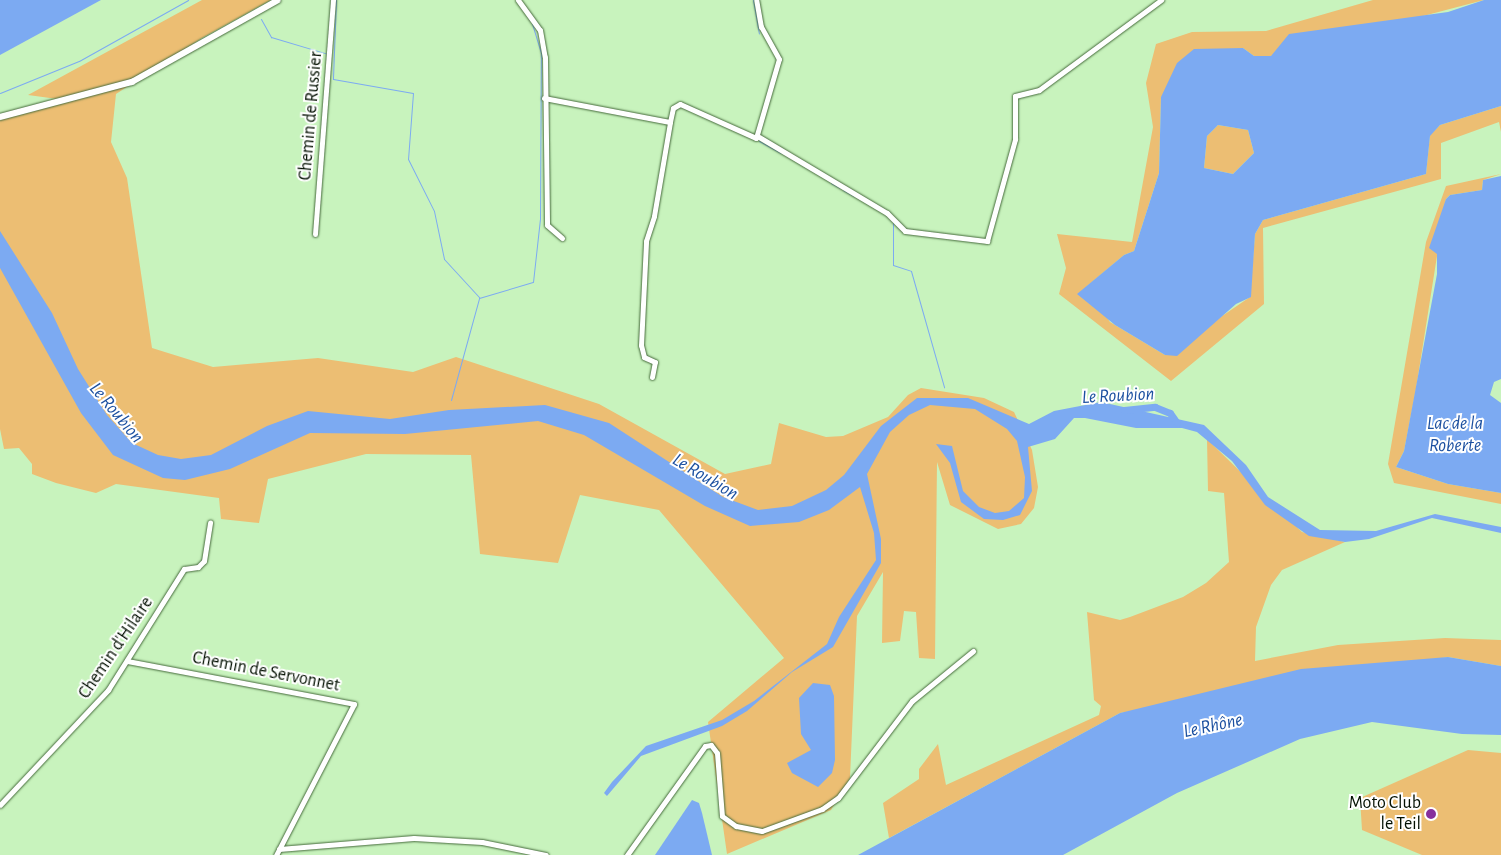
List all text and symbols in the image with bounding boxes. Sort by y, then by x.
street label: Chemin de Russier [295,51,327,181]
water label: Le Roubion [84,378,148,448]
water label: Le Roubion [1081,383,1155,409]
water label: Lac de la Roberte [1427,413,1483,457]
water label: Le Roubion [668,449,742,505]
street label: Chemin d'Hilaire [74,593,158,703]
street label: Chemin de Servonnet [191,647,341,697]
water label: Le Rhône [1181,709,1245,743]
place label: Moto Club le Teil [1349,793,1421,836]
marker: Moto Club le Teil [1425,808,1437,820]

